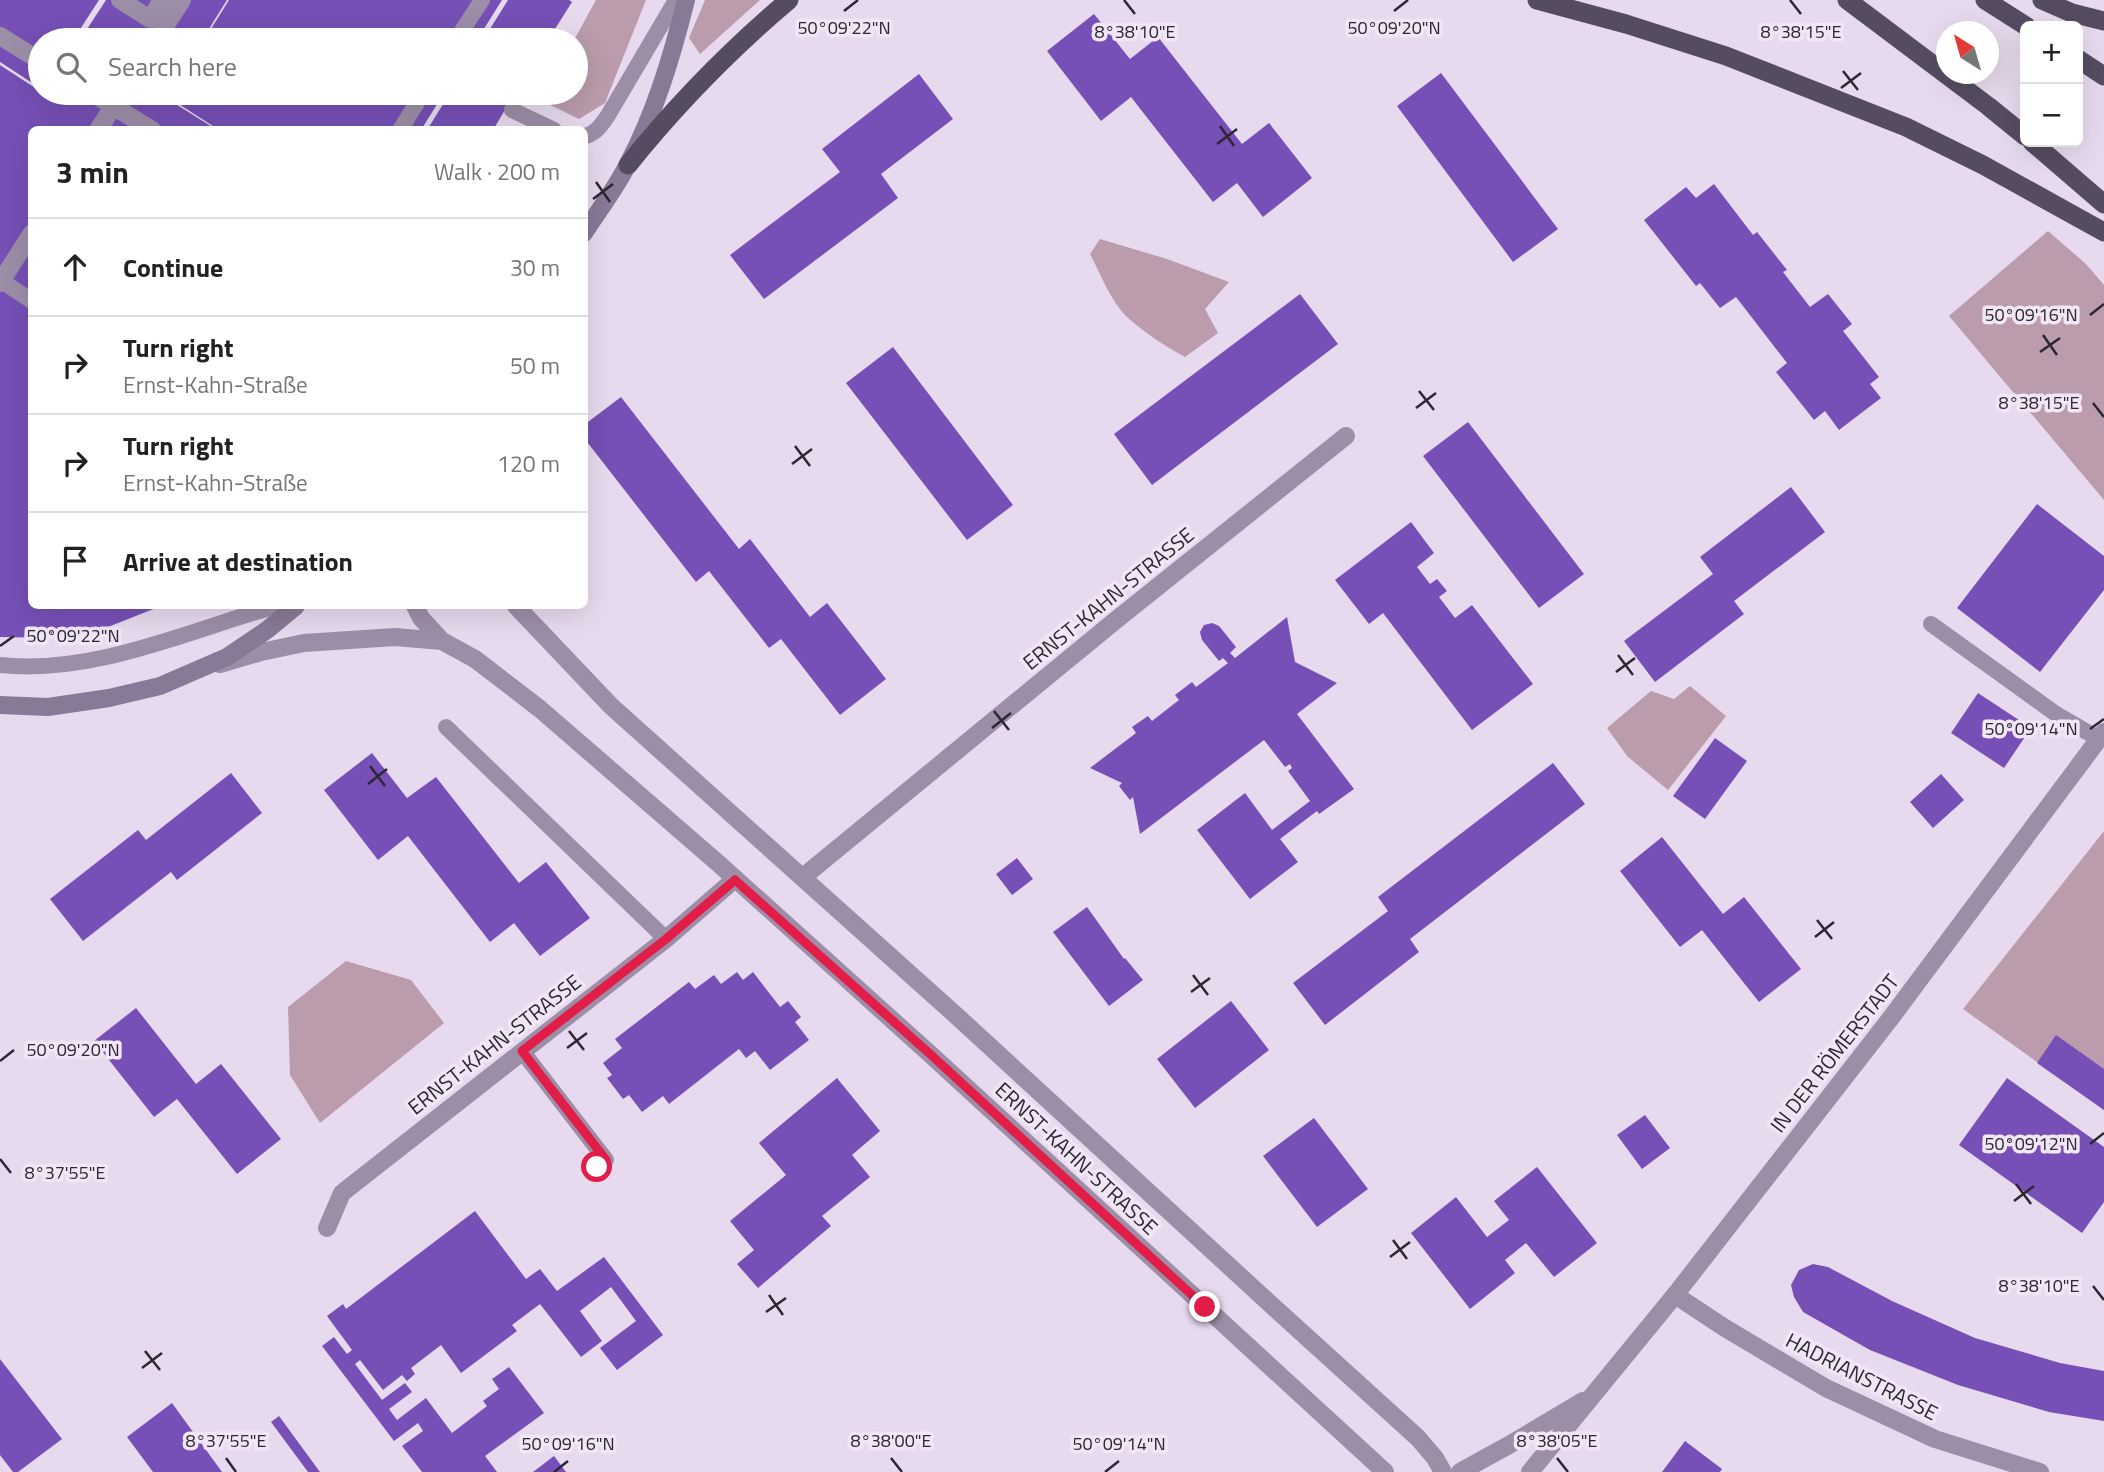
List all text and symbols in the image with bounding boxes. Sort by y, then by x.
text: 50°09'22"N [797,14,891,41]
text: 50°09'20"N [1347,14,1441,41]
text: 8°38'10"E [1095,18,1175,45]
text: 8°38'15"E [1761,18,1841,45]
north arrow [1936,21,1999,84]
map controls [2020,21,2083,147]
button: + [2020,21,2083,84]
search box [28,28,588,105]
text: Search here [108,47,237,86]
icon: search [52,48,90,86]
button: − [2020,84,2083,147]
text: 3 min [56,149,129,195]
text: Walk · 200 m [434,154,560,189]
icon: ahead [56,248,94,286]
text: Continue [123,248,223,287]
text: 30 m [510,250,560,285]
text: 50°09'16"N [1984,301,2078,328]
text: Turn right [123,328,234,367]
icon: right [56,346,94,384]
text: 50 m [510,348,560,383]
text: Ernst-Kahn-Straße [123,367,308,402]
text: 8°38'15"E [1999,389,2079,416]
text: Turn right [123,426,234,465]
icon: right [56,444,94,482]
text: 120 m [497,446,560,481]
text: Ernst-Kahn-Straße [123,465,308,500]
street label: ERNST-KAHN-STRASSE [1015,519,1201,677]
icon: arrive [56,542,94,580]
text: Arrive at destination [123,542,353,581]
text: 50°09'22"N [26,622,120,649]
text: 50°09'14"N [1984,715,2078,742]
street label: ERNST-KAHN-STRASSE [400,966,588,1122]
street label: IN DER RÖMERSTADT [1762,967,1906,1139]
text: 50°09'20"N [26,1036,120,1063]
street label: ERNST-KAHN-STRASSE [988,1074,1166,1242]
text: 50°09'12"N [1984,1130,2078,1157]
route start [581,1151,612,1182]
text: 8°37'55"E [25,1159,105,1186]
text: 8°38'10"E [1999,1272,2079,1299]
route end [1189,1291,1220,1322]
street label: HADRIANSTRASSE [1780,1324,1944,1428]
text: 8°37'55"E [186,1427,266,1454]
text: 8°38'00"E [851,1427,931,1454]
text: 8°38'05"E [1517,1427,1597,1454]
text: 50°09'16"N [521,1430,615,1457]
text: 50°09'14"N [1072,1430,1166,1457]

